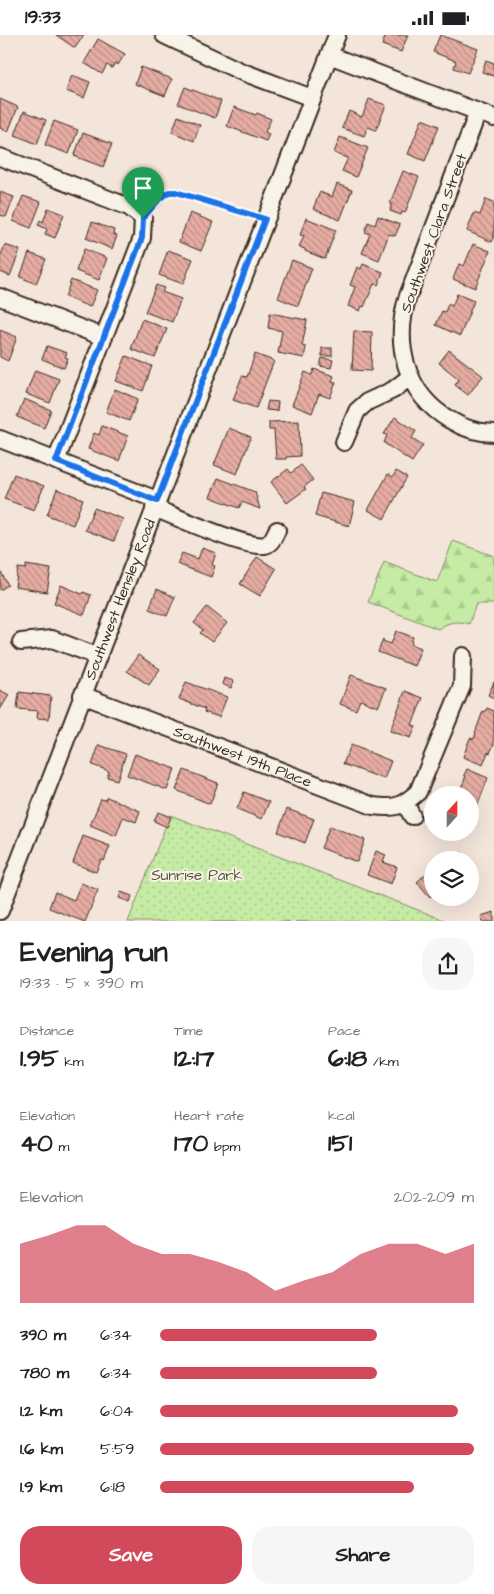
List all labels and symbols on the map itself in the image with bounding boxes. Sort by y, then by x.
street label: Southwest Clara Street [395,151,473,315]
pin [122,167,164,218]
street label: Southwest Hensley Road [79,516,160,683]
street label: Southwest 19th Place [171,720,315,792]
north arrow [424,786,479,841]
park label: Sunrise Park [151,865,243,886]

